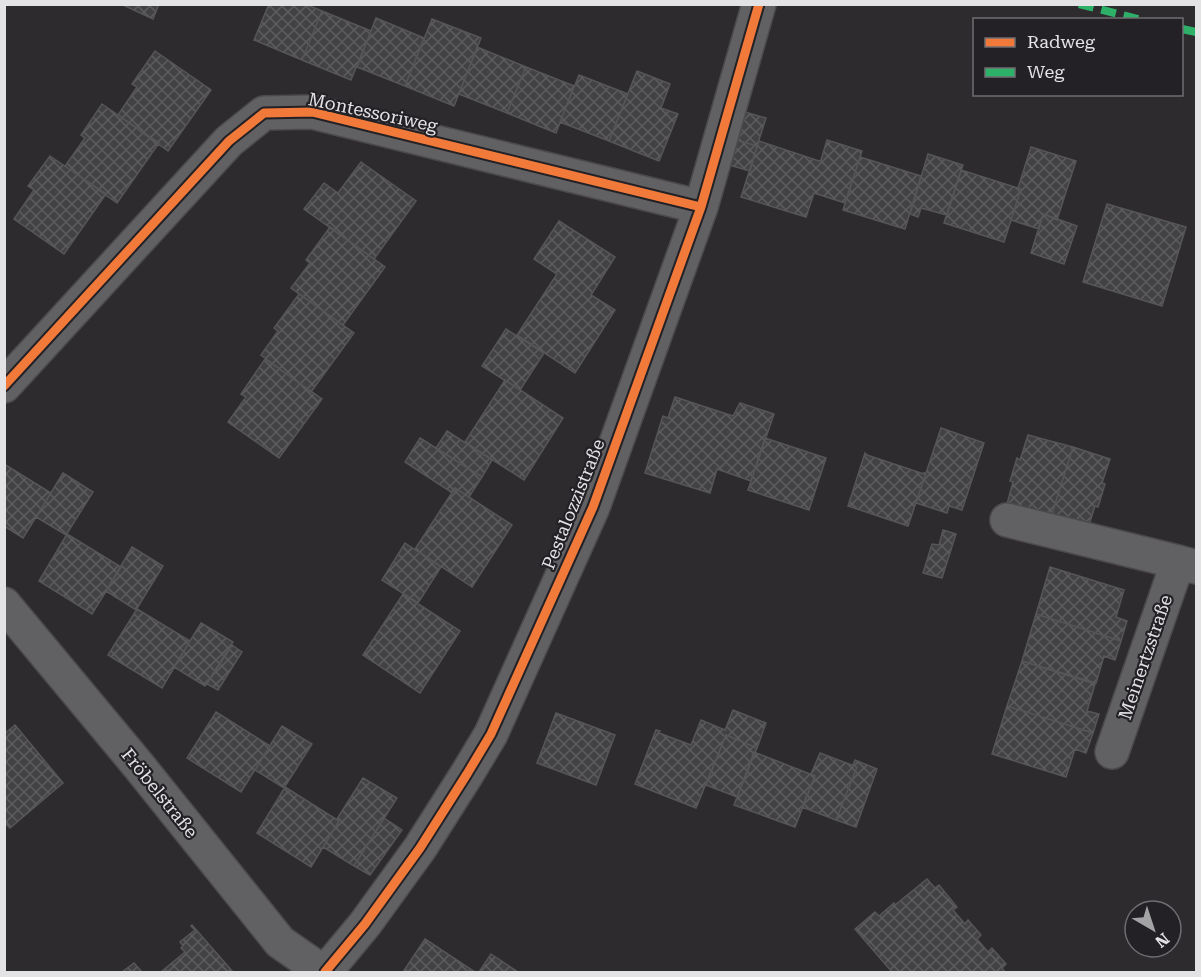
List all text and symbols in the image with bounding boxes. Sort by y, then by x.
legend [973,18,1183,96]
text: Radweg [1027,31,1096,52]
text: Weg [1027,61,1065,82]
street label: Montessoriweg [306,88,440,136]
street label: Pestalozzistraße [537,436,609,572]
street label: Meinertzstraße [1114,592,1176,722]
street label: Fröbelstraße [118,744,203,842]
north arrow [1123,899,1183,959]
text: N [1151,929,1173,952]

